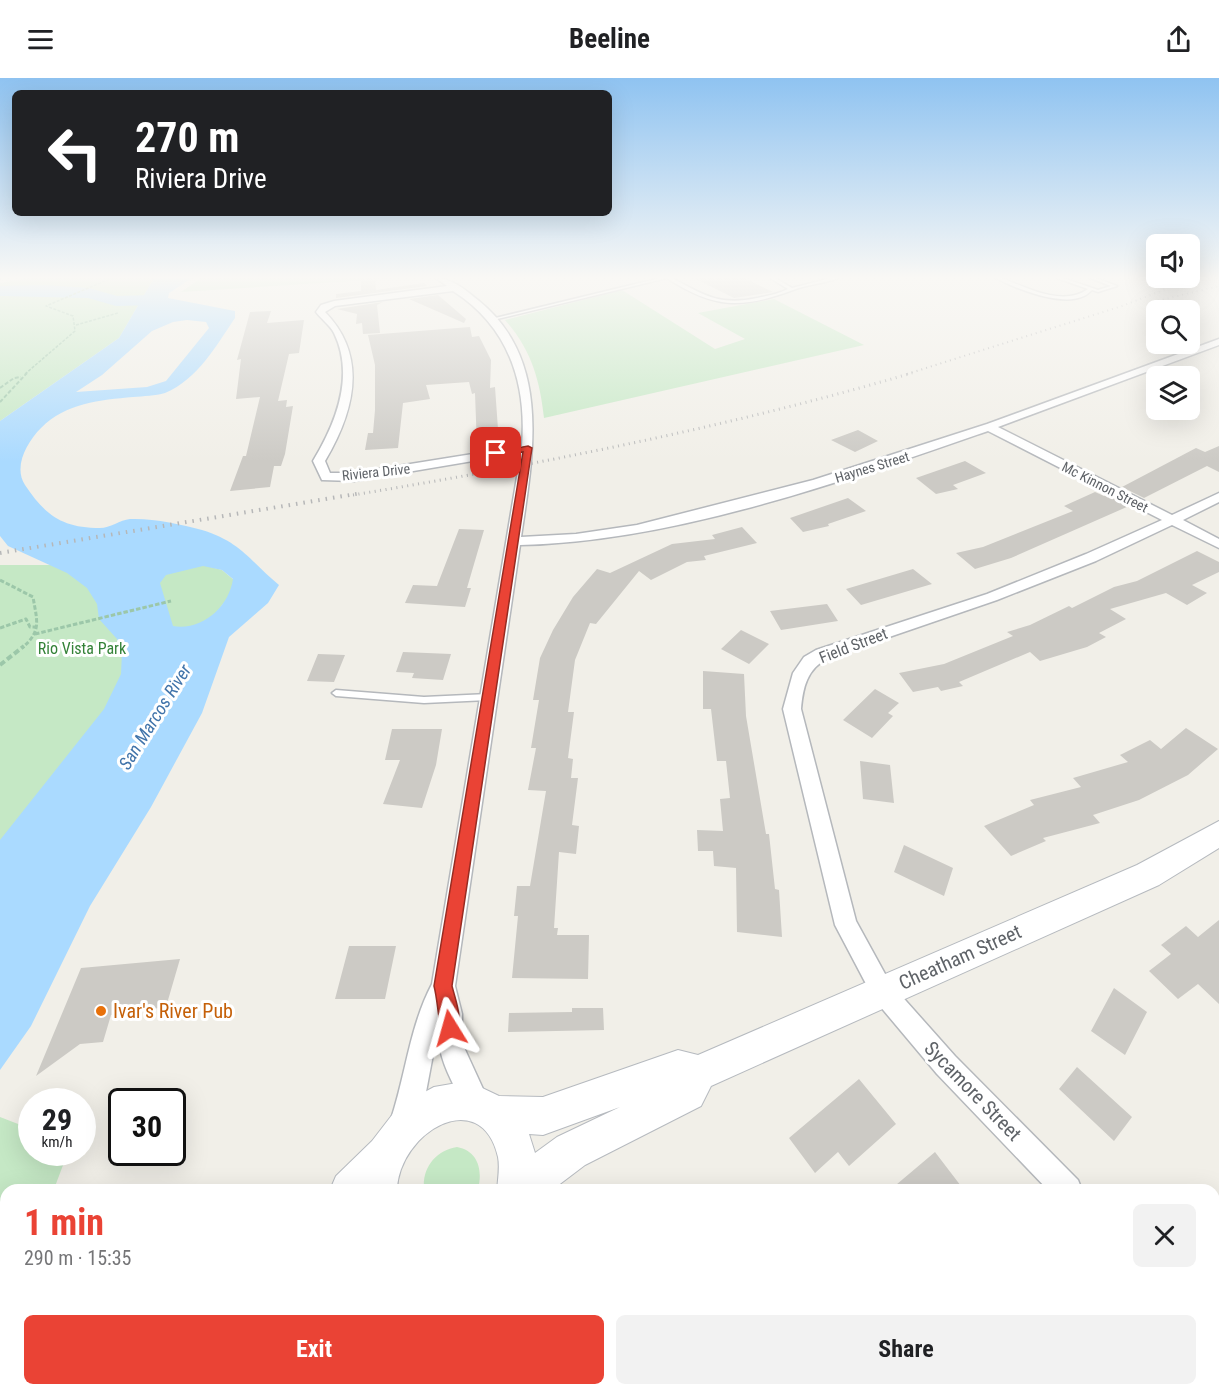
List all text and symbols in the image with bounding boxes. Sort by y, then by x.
icon: menu [24,23,57,56]
text: Beeline [569,23,650,55]
icon: share [1162,23,1195,56]
text: 270 m [135,113,240,162]
icon: left [36,114,114,192]
text: Riviera Drive [135,163,267,195]
map controls [1146,234,1200,420]
button: sound [1146,234,1200,288]
button: search [1146,300,1200,354]
button: layers [1146,366,1200,420]
pin [470,427,521,478]
icon: arrive [479,436,512,469]
street label: Haynes Street [833,448,911,486]
street label: Mc Kinnon Street [1059,458,1151,516]
street label: Riviera Drive [341,460,411,484]
street label: Field Street [816,624,890,667]
park label: Rio Vista Park [38,639,127,658]
water label: San Marcos River [114,660,196,773]
street label: Cheatham Street [895,919,1025,995]
position arrow [418,996,482,1060]
place label: Ivar's River Pub [113,999,233,1023]
marker: Ivar's River Pub [94,1004,108,1018]
street label: Sycamore Street [919,1036,1027,1146]
speed limit sign: 30 [108,1088,186,1166]
text: 29 [42,1102,72,1137]
text: km/h [42,1133,72,1151]
text: 1 min [24,1202,104,1244]
button: close [1133,1204,1196,1267]
text: 290 m · 15:35 [24,1246,131,1270]
button: Exit [24,1315,604,1384]
button: Share [616,1315,1196,1384]

